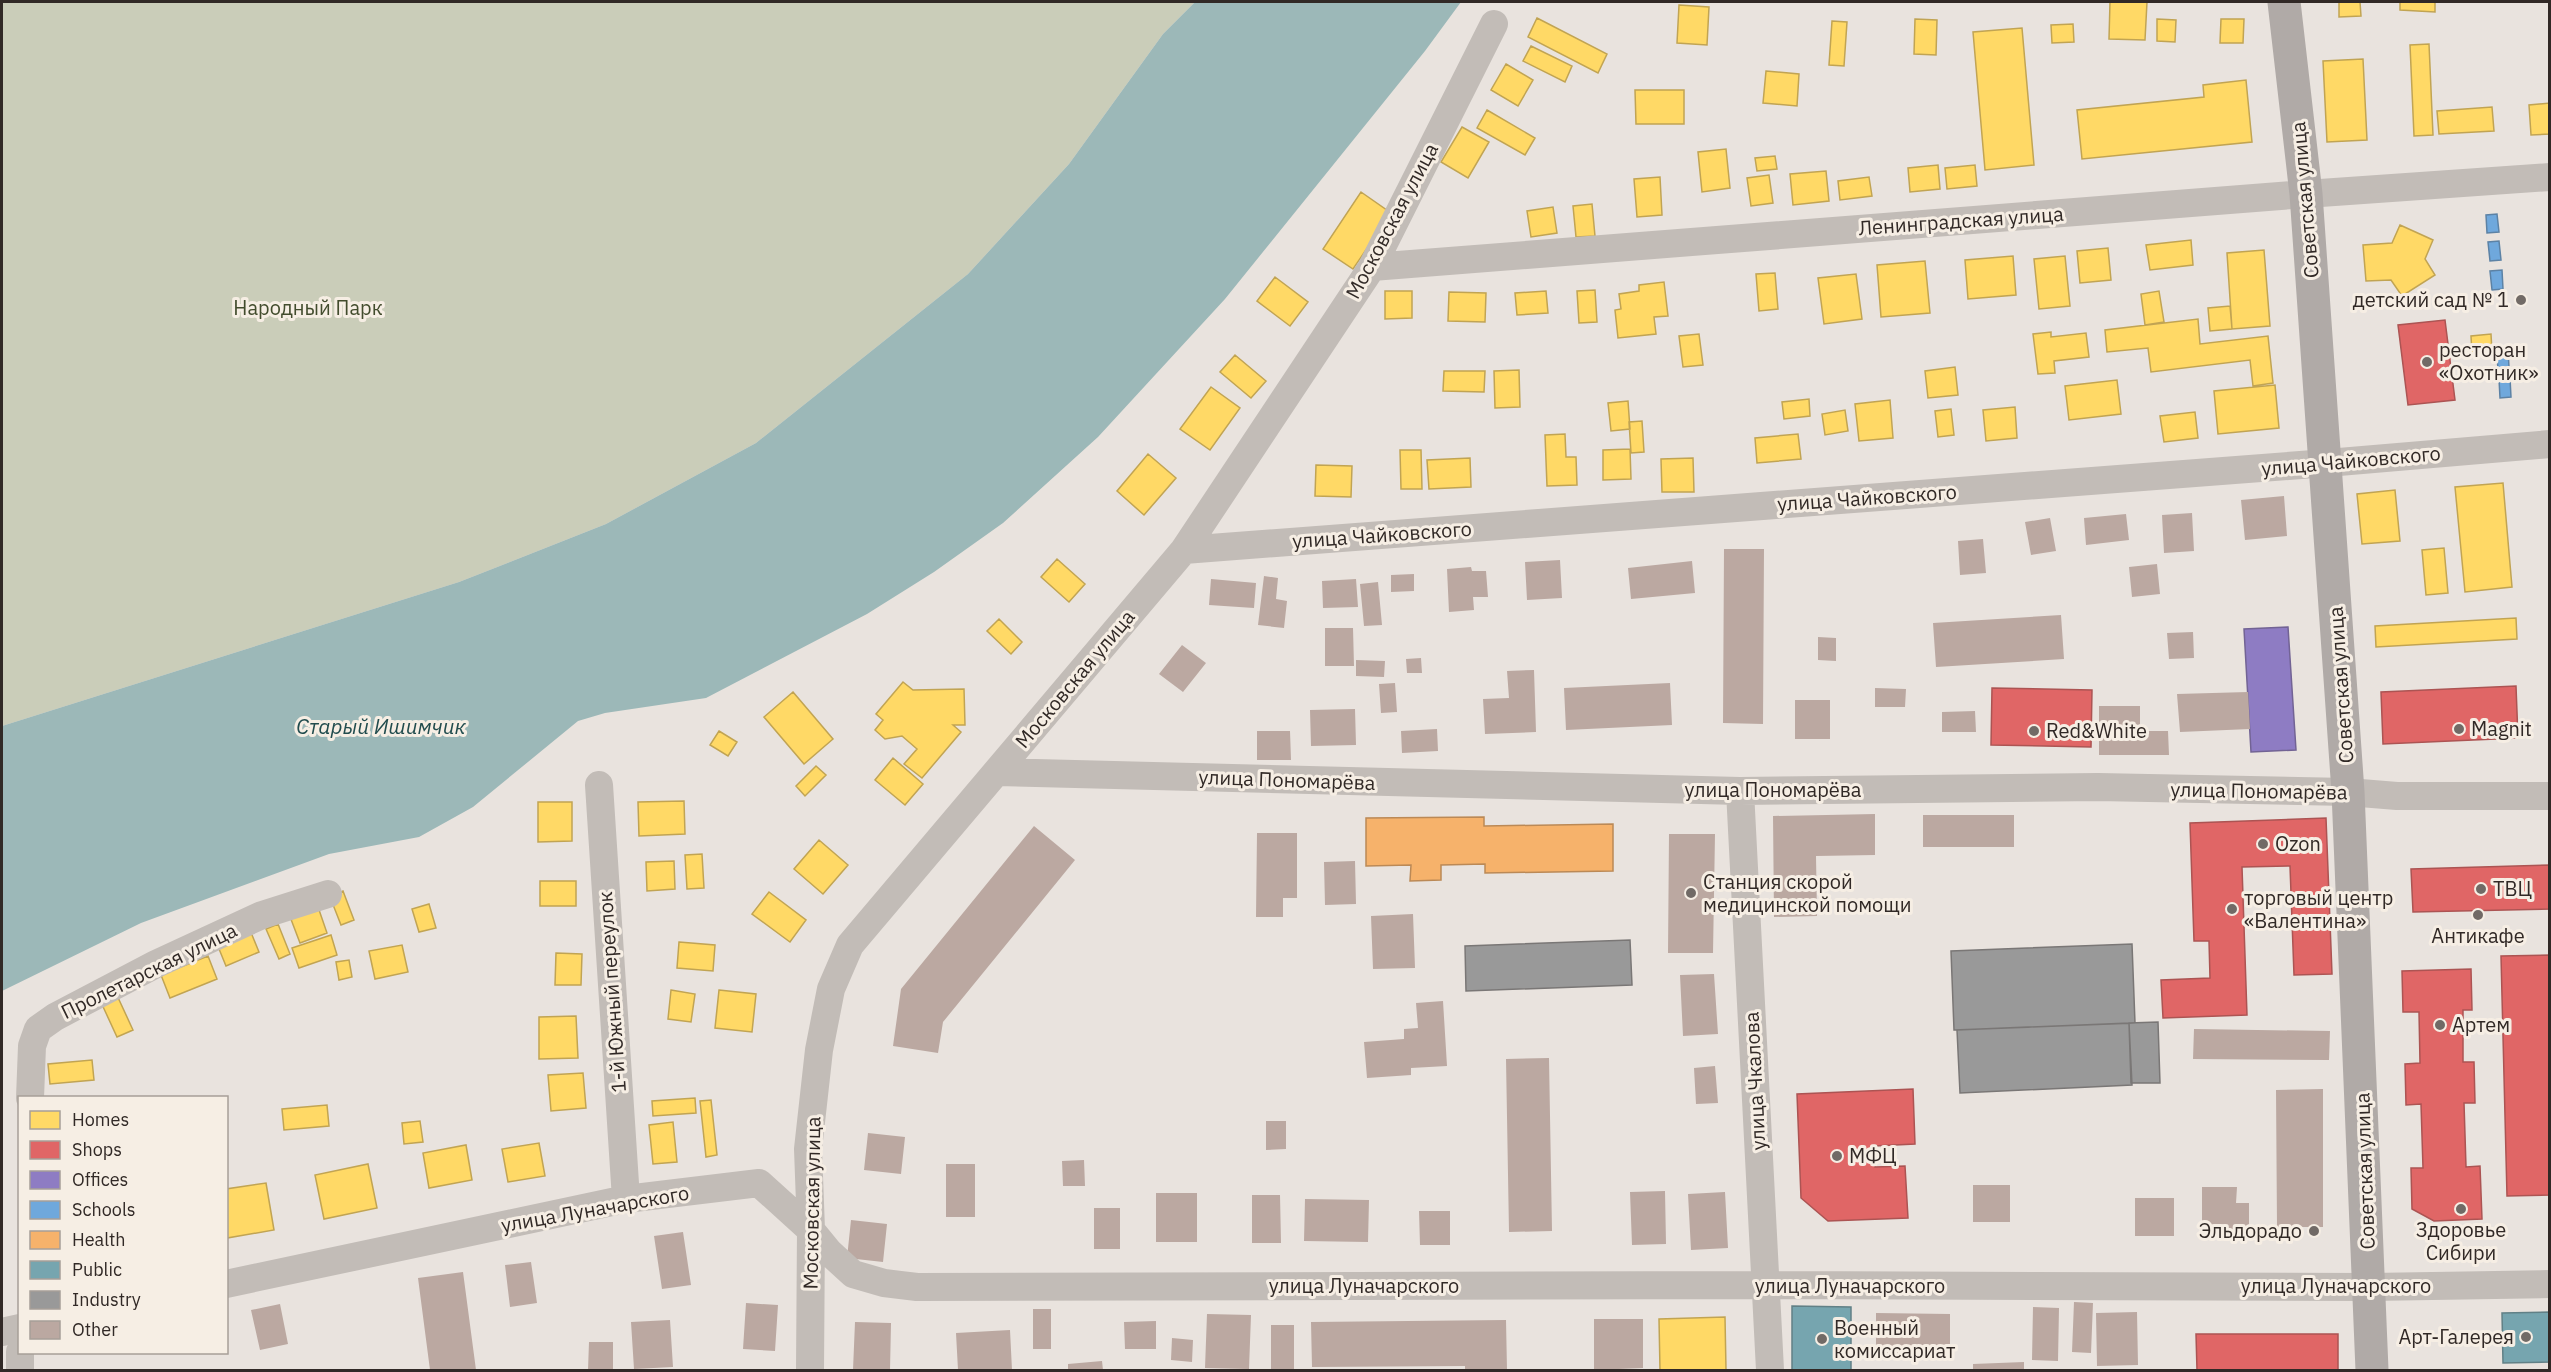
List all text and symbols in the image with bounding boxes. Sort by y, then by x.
street label: Советская улица [2284,120,2325,279]
street label: Московская улица [1339,138,1444,303]
street label: Ленинградская улица [1857,200,2065,241]
place label: детский сад № 1 [2353,286,2509,313]
marker: детский сад № 1 [2514,293,2528,307]
park label: Народный Парк [233,294,383,321]
place label: ресторан «Охотник» [2439,336,2538,386]
marker: ресторан «Охотник» [2420,355,2434,369]
street label: улица Чайковского [2260,439,2442,482]
street label: улица Чайковского [1776,478,1958,517]
street label: улица Чайковского [1291,515,1473,554]
street label: Московская улица [1009,604,1141,754]
street label: Советская улица [2322,605,2359,764]
water label: Старый Ишимчик [296,712,467,740]
place label: Magnit [2471,715,2532,742]
place label: Red&White [2046,717,2147,744]
marker: Magnit [2452,722,2466,736]
marker: Red&White [2027,724,2041,738]
street label: улица Пономарёва [1198,763,1376,796]
street label: улица Пономарёва [2170,775,2348,806]
street label: улица Пономарёва [1684,776,1862,803]
place label: Ozon [2275,830,2321,857]
marker: Ozon [2256,837,2270,851]
place label: Станция скорой медицинской помощи [1703,868,1912,918]
place label: ТВЦ [2493,875,2532,902]
marker: ТВЦ [2474,882,2488,896]
place label: торговый центр «Валентина» [2244,884,2393,934]
marker: Станция скорой медицинской помощи [1684,886,1698,900]
street label: 1-й Южный переулок [591,891,632,1094]
marker: торговый центр «Валентина» [2225,902,2239,916]
marker: Антикафе [2471,908,2485,922]
street label: Пролетарская улица [56,916,241,1025]
place label: Антикафе [2431,922,2525,949]
street label: улица Чкалова [1737,1011,1772,1151]
place label: Артем [2452,1011,2510,1038]
marker: Артем [2433,1018,2447,1032]
street label: Советская улица [2348,1092,2381,1250]
legend [18,1096,228,1354]
text: Homes [72,1108,129,1131]
street label: Московская улица [796,1116,827,1290]
text: Shops [72,1138,122,1161]
place label: МФЦ [1849,1142,1897,1169]
marker: МФЦ [1830,1149,1844,1163]
text: Offices [72,1168,128,1191]
street label: улица Луначарского [499,1179,691,1238]
text: Schools [72,1198,136,1221]
marker: Здоровье Сибири [2454,1202,2468,1216]
place label: Здоровье Сибири [2416,1216,2506,1266]
place label: Эльдорадо [2199,1217,2302,1244]
marker: Эльдорадо [2307,1224,2321,1238]
text: Health [72,1228,126,1251]
text: Public [72,1258,122,1281]
street label: улица Луначарского [1269,1272,1459,1299]
street label: улица Луначарского [1755,1272,1945,1299]
street label: улица Луначарского [2241,1272,2431,1299]
text: Industry [72,1288,141,1311]
place label: Военный комиссариат [1834,1314,1956,1364]
text: Other [72,1318,118,1341]
place label: Арт-Галерея [2398,1323,2514,1350]
marker: Арт-Галерея [2519,1330,2533,1344]
marker: Военный комиссариат [1815,1332,1829,1346]

